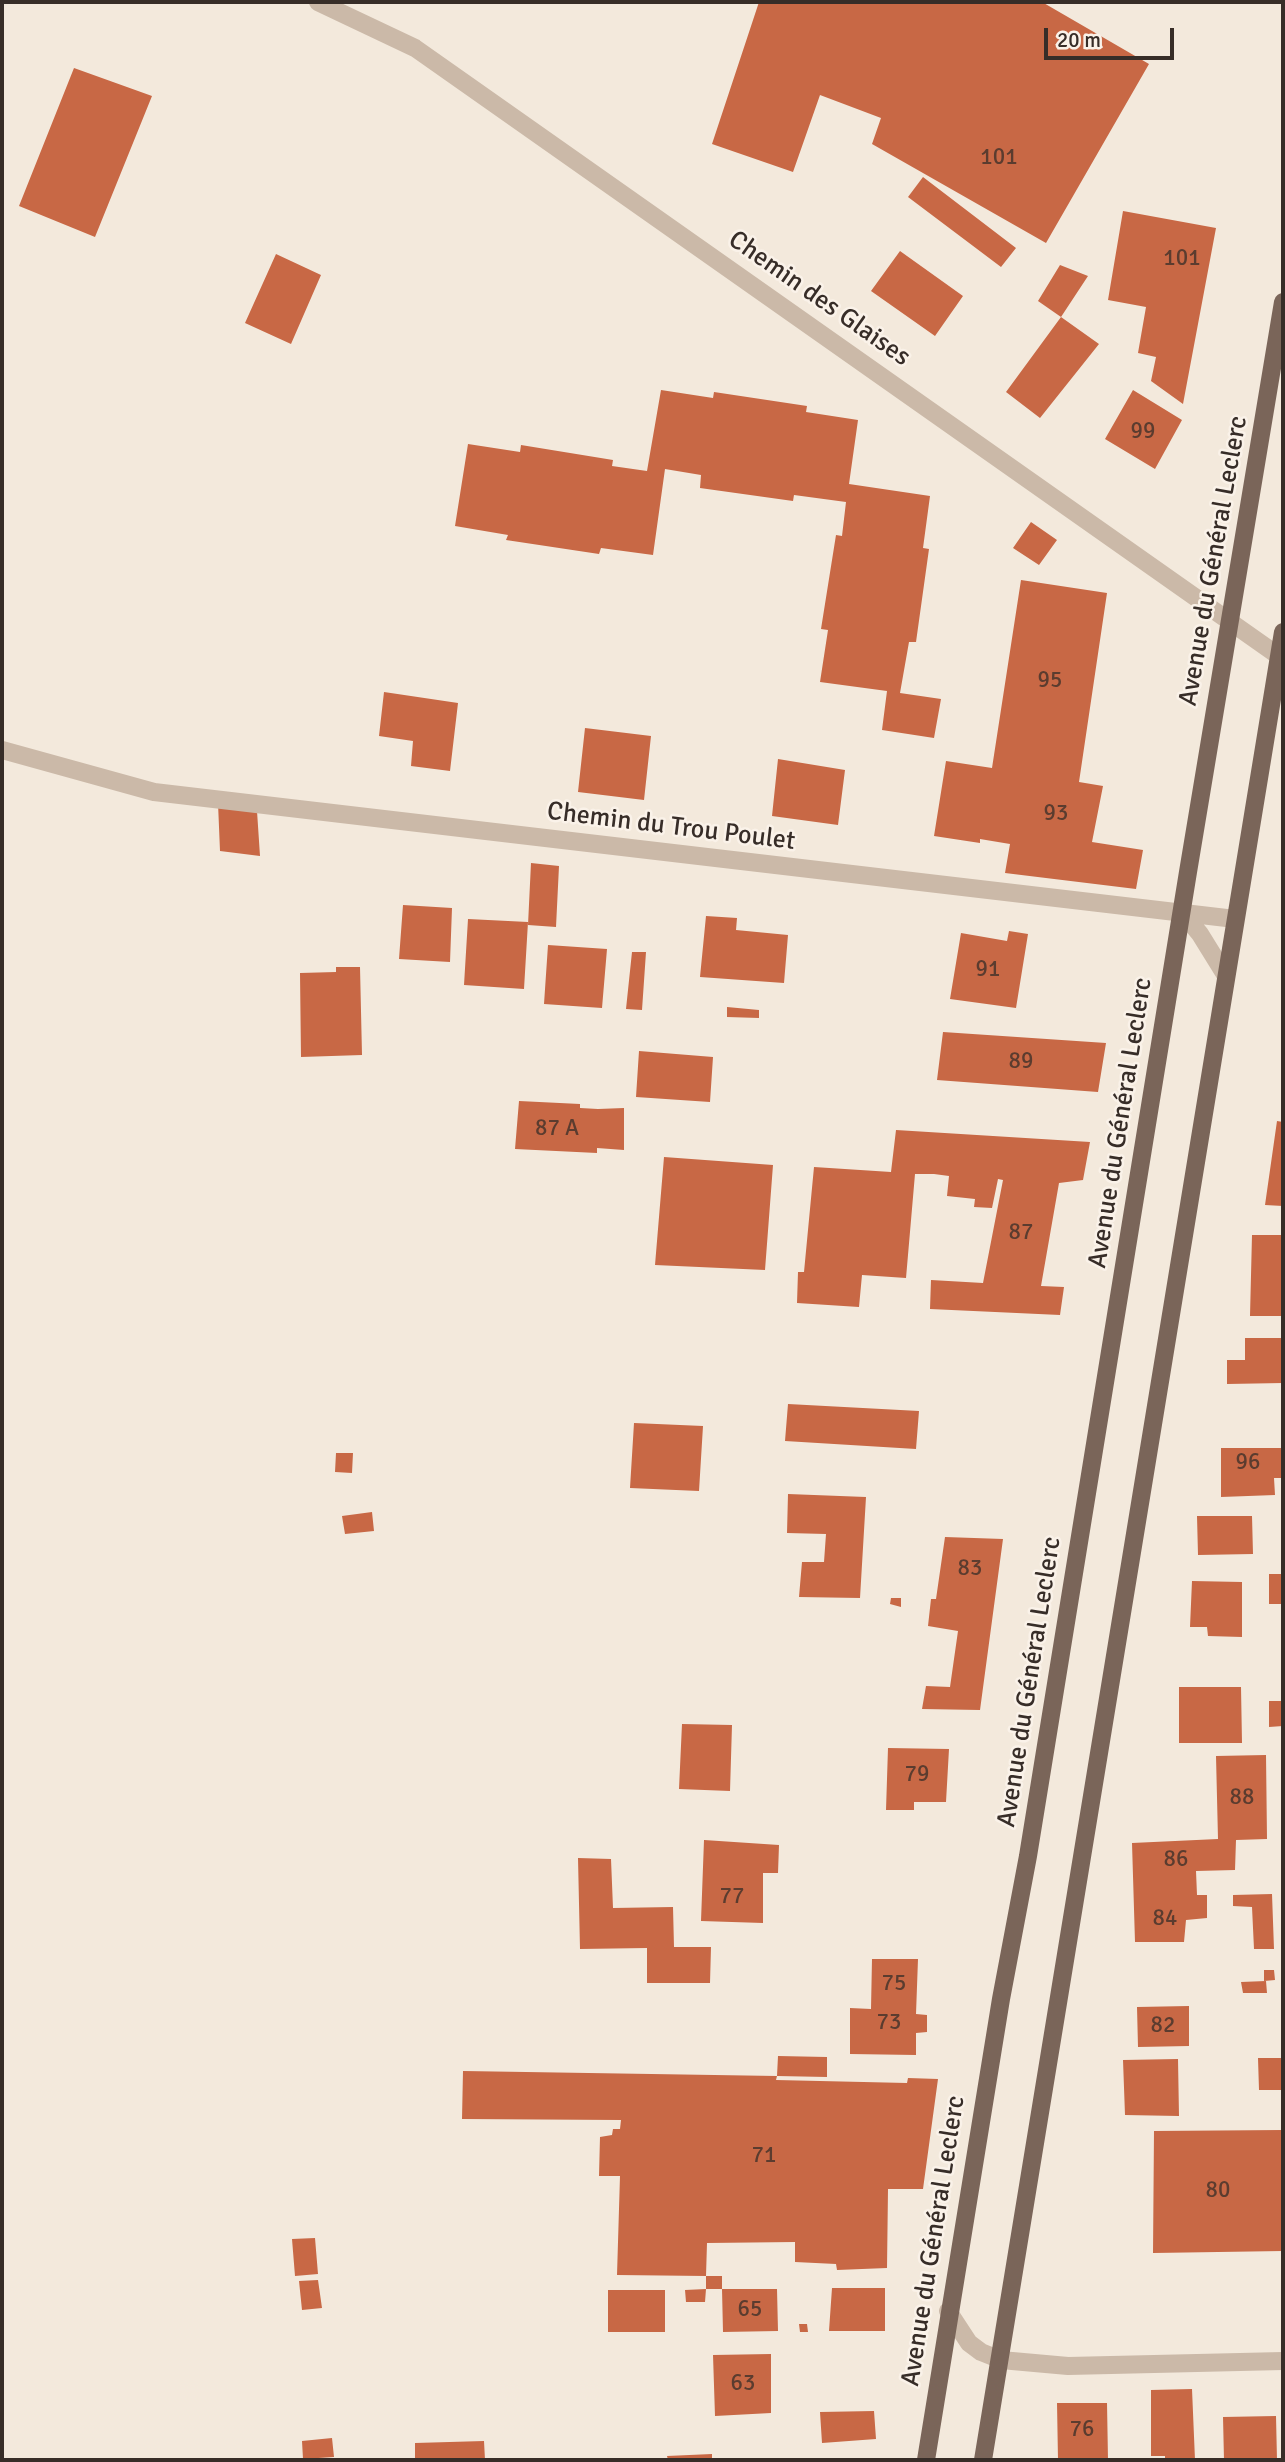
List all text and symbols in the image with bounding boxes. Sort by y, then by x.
scale bar [1047,14,1176,58]
text: 20 m [1057,27,1101,53]
house number: 101 [980,144,1018,172]
street label: Chemin des Glaises [722,225,916,373]
house number: 101 [1163,245,1201,273]
street label: Avenue du Général Leclerc [1173,414,1255,708]
house number: 99 [1131,418,1155,446]
house number: 95 [1038,667,1062,695]
street label: Chemin du Trou Poulet [545,796,797,858]
house number: 93 [1044,800,1068,828]
house number: 91 [976,956,1000,984]
street label: Avenue du Général Leclerc [1083,976,1159,1270]
house number: 89 [1009,1048,1033,1076]
house number: 87 A [535,1115,579,1143]
house number: 87 [1009,1219,1033,1247]
house number: 96 [1236,1449,1260,1477]
street label: Avenue du Général Leclerc [992,1535,1068,1829]
house number: 83 [958,1555,982,1583]
house number: 79 [905,1761,929,1789]
house number: 88 [1230,1784,1254,1812]
house number: 86 [1164,1846,1188,1874]
house number: 77 [720,1883,744,1911]
house number: 84 [1153,1905,1177,1933]
house number: 75 [882,1970,906,1998]
house number: 73 [877,2009,901,2037]
house number: 82 [1151,2012,1175,2040]
street label: Avenue du Général Leclerc [896,2094,972,2388]
house number: 71 [752,2142,776,2170]
house number: 80 [1206,2177,1230,2205]
house number: 65 [738,2296,762,2324]
house number: 63 [731,2370,755,2398]
house number: 76 [1070,2416,1094,2444]

